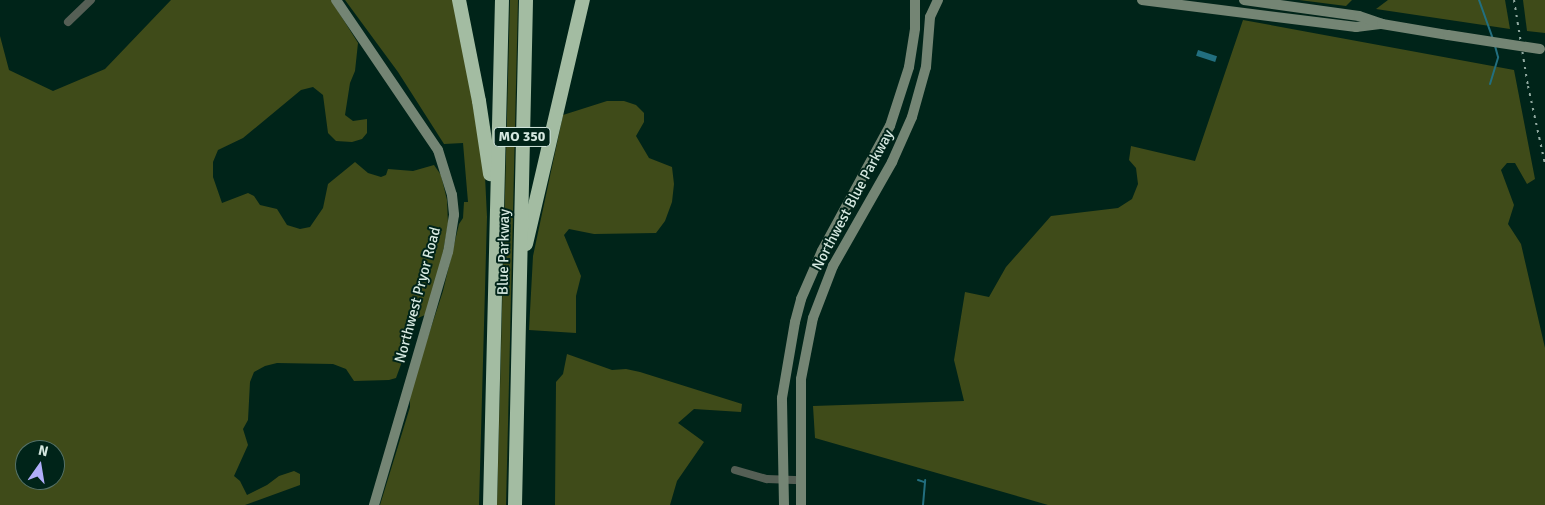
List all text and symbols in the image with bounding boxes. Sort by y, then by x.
road number: MO 350 [493,125,551,148]
street label: Northwest Blue Parkway [808,127,898,273]
street label: Blue Parkway [494,209,514,295]
street label: Northwest Pryor Road [391,225,445,365]
north arrow [15,440,65,490]
text: N [37,441,50,460]

